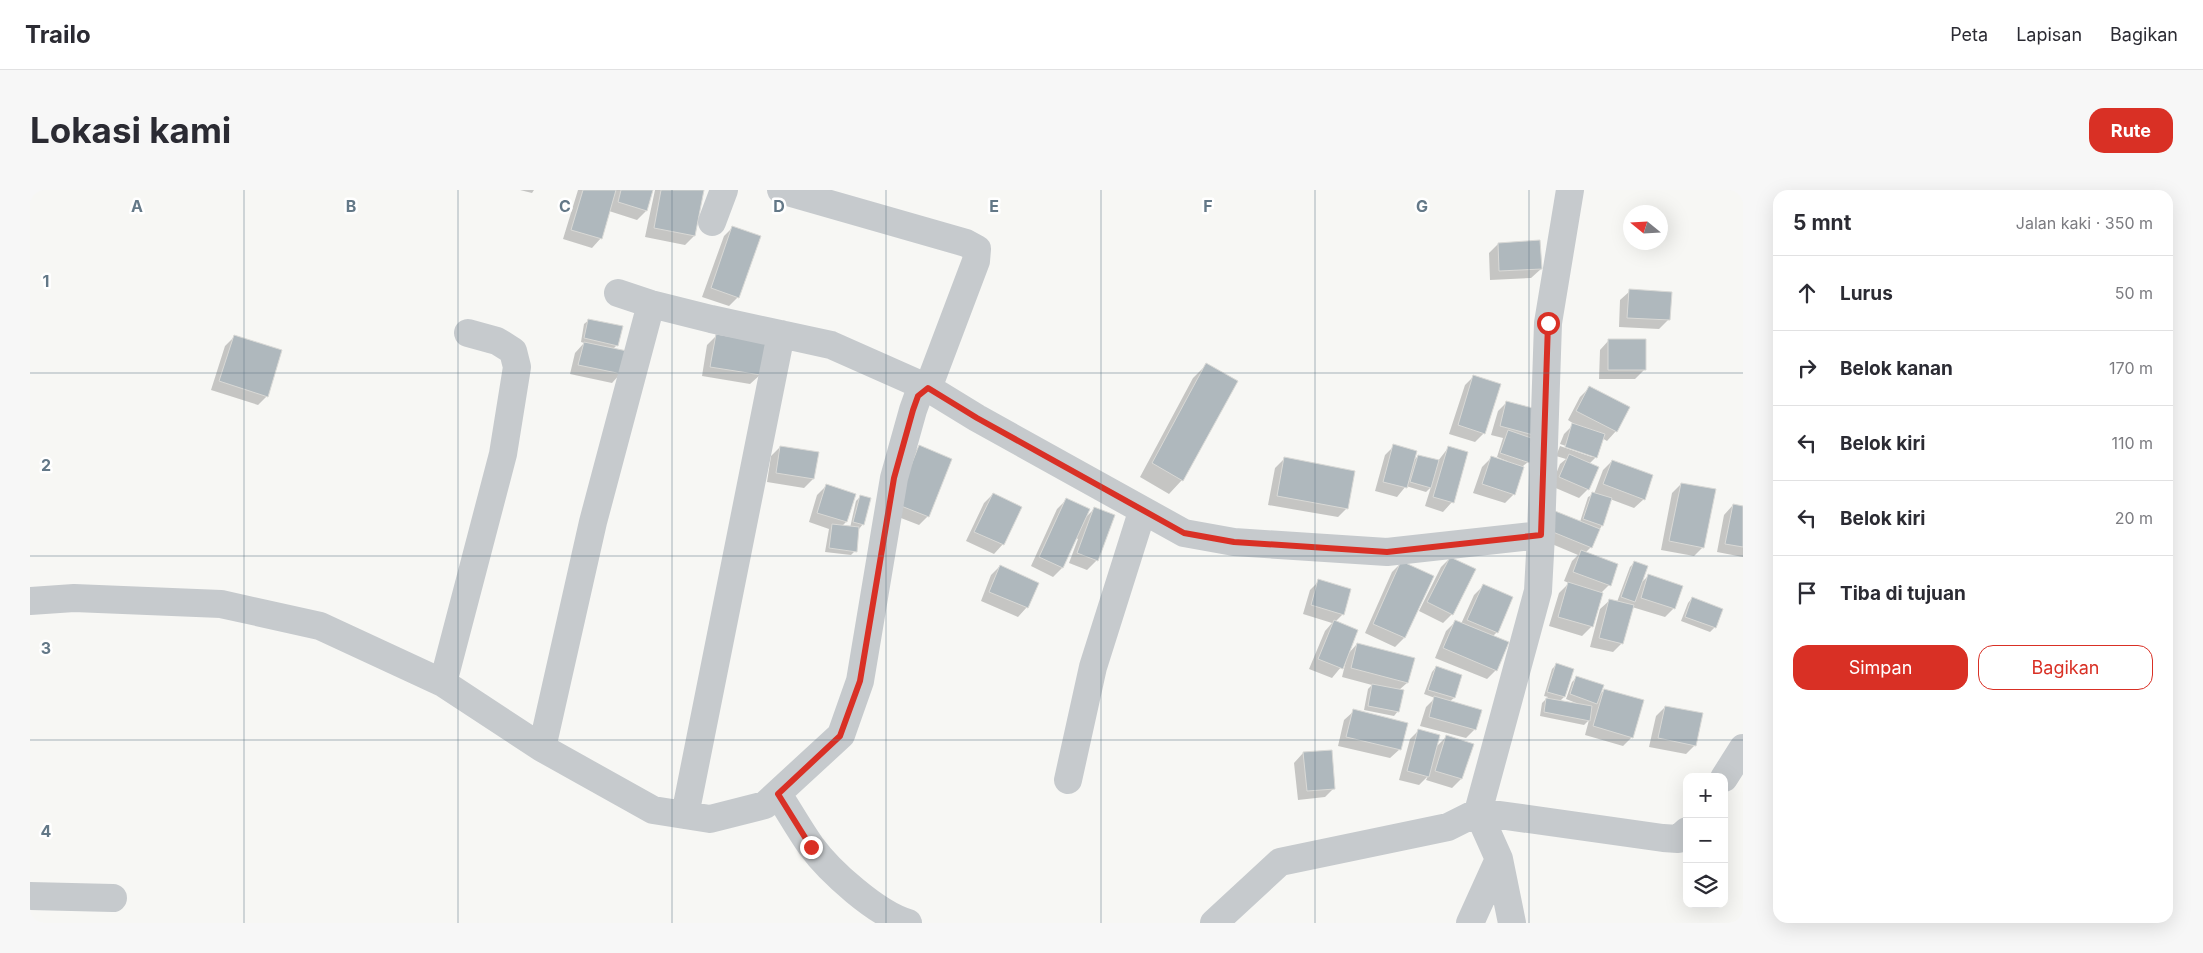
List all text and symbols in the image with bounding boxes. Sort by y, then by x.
text: Trailo [25,20,91,49]
text: Peta [1950,24,1988,45]
text: Lapisan [2016,24,2082,45]
text: Bagikan [2110,24,2178,45]
button: Rute [2089,108,2173,153]
text: Lokasi kami [30,109,231,151]
text: A [131,196,143,216]
text: B [346,196,356,216]
text: C [559,196,571,216]
text: D [773,196,785,216]
text: E [989,196,999,216]
text: F [1203,196,1213,216]
text: G [1416,196,1428,216]
north arrow [1623,205,1668,250]
text: 5 mnt [1793,210,1851,235]
text: Jalan kaki · 350 m [2016,213,2153,233]
text: 1 [43,271,49,291]
icon: ahead [1793,279,1821,307]
text: Lurus [1840,282,1893,305]
text: 50 m [2115,283,2153,303]
route start [1537,312,1560,335]
icon: right [1793,354,1821,382]
text: Belok kanan [1840,357,1953,380]
text: 170 m [2109,358,2153,378]
icon: left [1793,429,1821,457]
text: Belok kiri [1840,432,1925,455]
text: 110 m [2111,433,2153,453]
text: 2 [41,455,51,475]
icon: left [1793,504,1821,532]
text: Belok kiri [1840,507,1925,530]
text: 20 m [2115,508,2153,528]
icon: arrive [1793,579,1821,607]
text: Tiba di tujuan [1840,582,1966,605]
text: 3 [41,638,51,658]
button: Simpan [1793,645,1968,690]
button: Bagikan [1978,645,2153,690]
map controls [1683,773,1728,908]
button: + [1683,773,1728,818]
button: − [1683,818,1728,863]
text: 4 [41,821,52,841]
route end [800,836,823,859]
button: layers [1683,863,1728,908]

